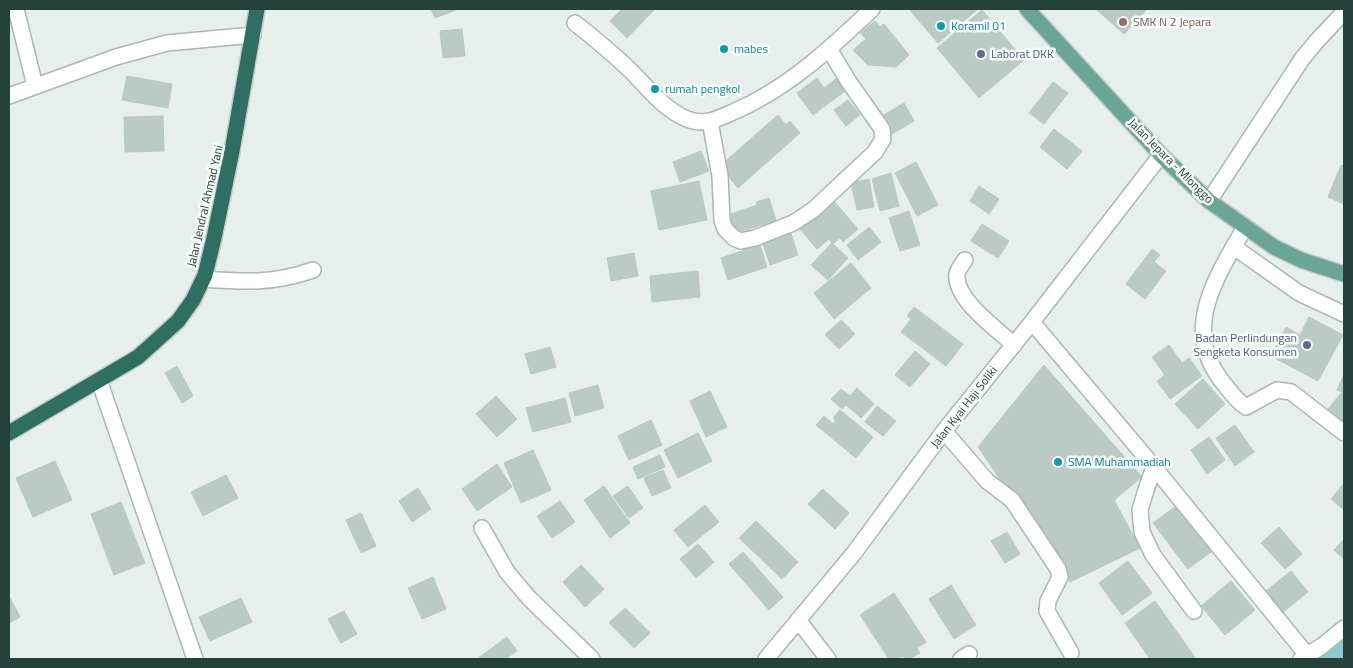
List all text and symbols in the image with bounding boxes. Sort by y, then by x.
place label: SMK N 2 Jepara [1133,12,1211,31]
place label: Koramil 01 [951,16,1006,35]
marker: SMK N 2 Jepara [1117,16,1129,28]
marker: Koramil 01 [935,20,947,32]
place label: mabes [734,39,768,58]
marker: mabes [718,43,730,55]
place label: Laborat DKK [991,44,1054,63]
marker: Laborat DKK [975,48,987,60]
place label: rumah pengkol [665,79,740,98]
marker: rumah pengkol [649,83,661,95]
street label: Jalan Jepara - Mlonggo [1124,114,1218,208]
street label: Jalan Jendral Ahmad Yani [181,143,228,269]
place label: Badan Perlindungan Sengketa Konsumen [1193,328,1297,361]
marker: Badan Perlindungan Sengketa Konsumen [1301,339,1313,351]
street label: Jalan Kyai Haji Soliki [926,362,1002,452]
place label: SMA Muhammadiah [1068,452,1171,471]
marker: SMA Muhammadiah [1052,456,1064,468]

